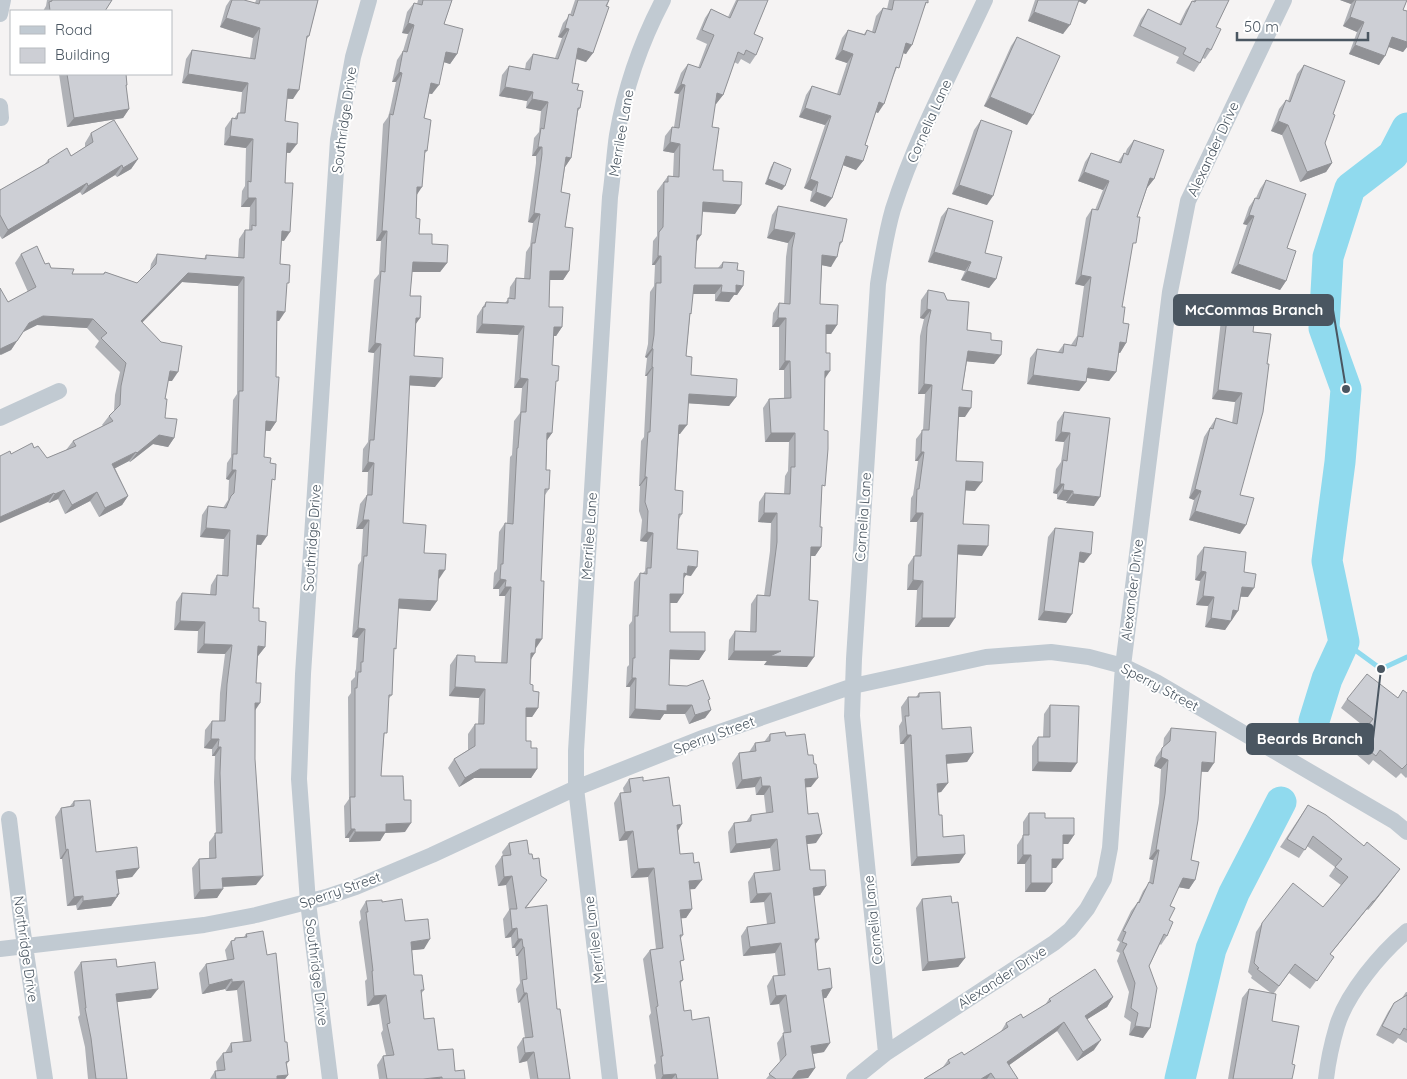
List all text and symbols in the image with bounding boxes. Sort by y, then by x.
legend [10,10,172,75]
scale bar [1237,10,1368,42]
text: 50 m [1244,17,1279,36]
text: Road [55,20,92,39]
text: Building [55,45,110,64]
street label: Southridge Drive [328,65,360,175]
street label: Cornelia Lane [903,76,955,166]
street label: Merrilee Lane [605,88,638,178]
street label: Alexander Drive [1183,99,1243,199]
callout: McCommas Branch [1174,295,1333,325]
text: McCommas Branch [1185,300,1323,319]
street label: Cornelia Lane [851,472,875,562]
street label: Southridge Drive [299,484,325,592]
street label: Merrilee Lane [577,491,601,580]
street label: Alexander Drive [1117,538,1147,642]
street label: Sperry Street [1118,659,1202,715]
street label: Sperry Street [671,712,757,758]
callout: Beards Branch [1247,724,1373,754]
text: Beards Branch [1257,729,1363,748]
street label: Sperry Street [297,868,383,912]
street label: Cornelia Lane [859,874,887,965]
street label: Northridge Drive [10,895,42,1004]
street label: Merrilee Lane [580,895,608,985]
street label: Southridge Drive [302,917,333,1027]
street label: Alexander Drive [954,941,1050,1012]

